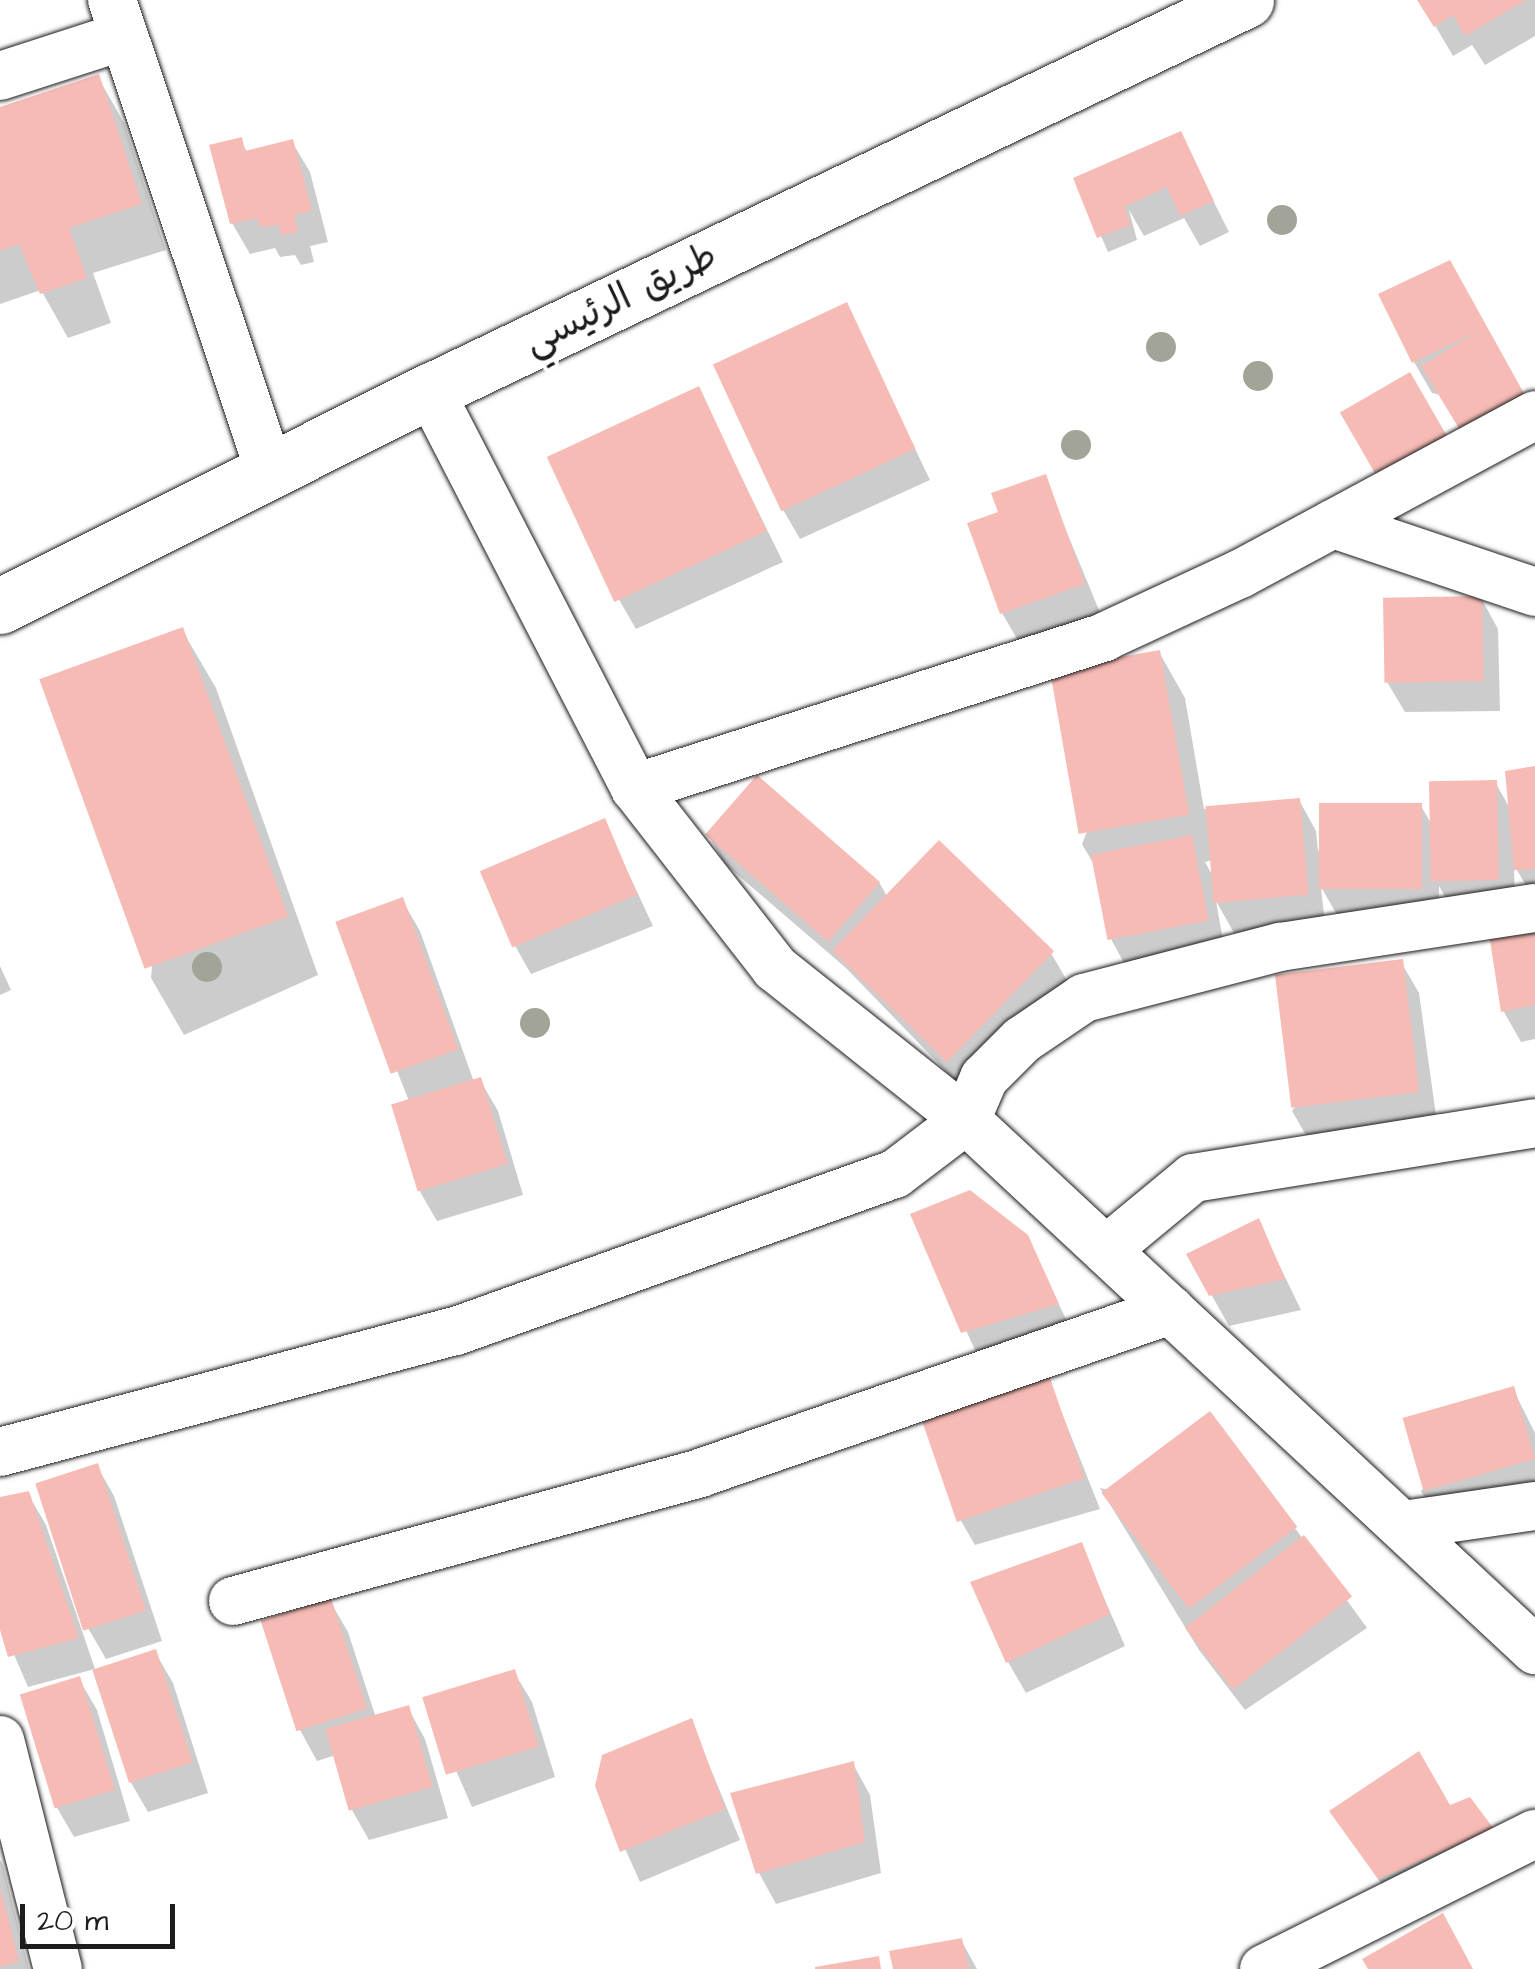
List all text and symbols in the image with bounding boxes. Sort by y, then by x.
street label: طريق الرئيسي [517,234,725,366]
scale bar [25,1884,180,1946]
text: 20 m [37,1900,108,1942]

